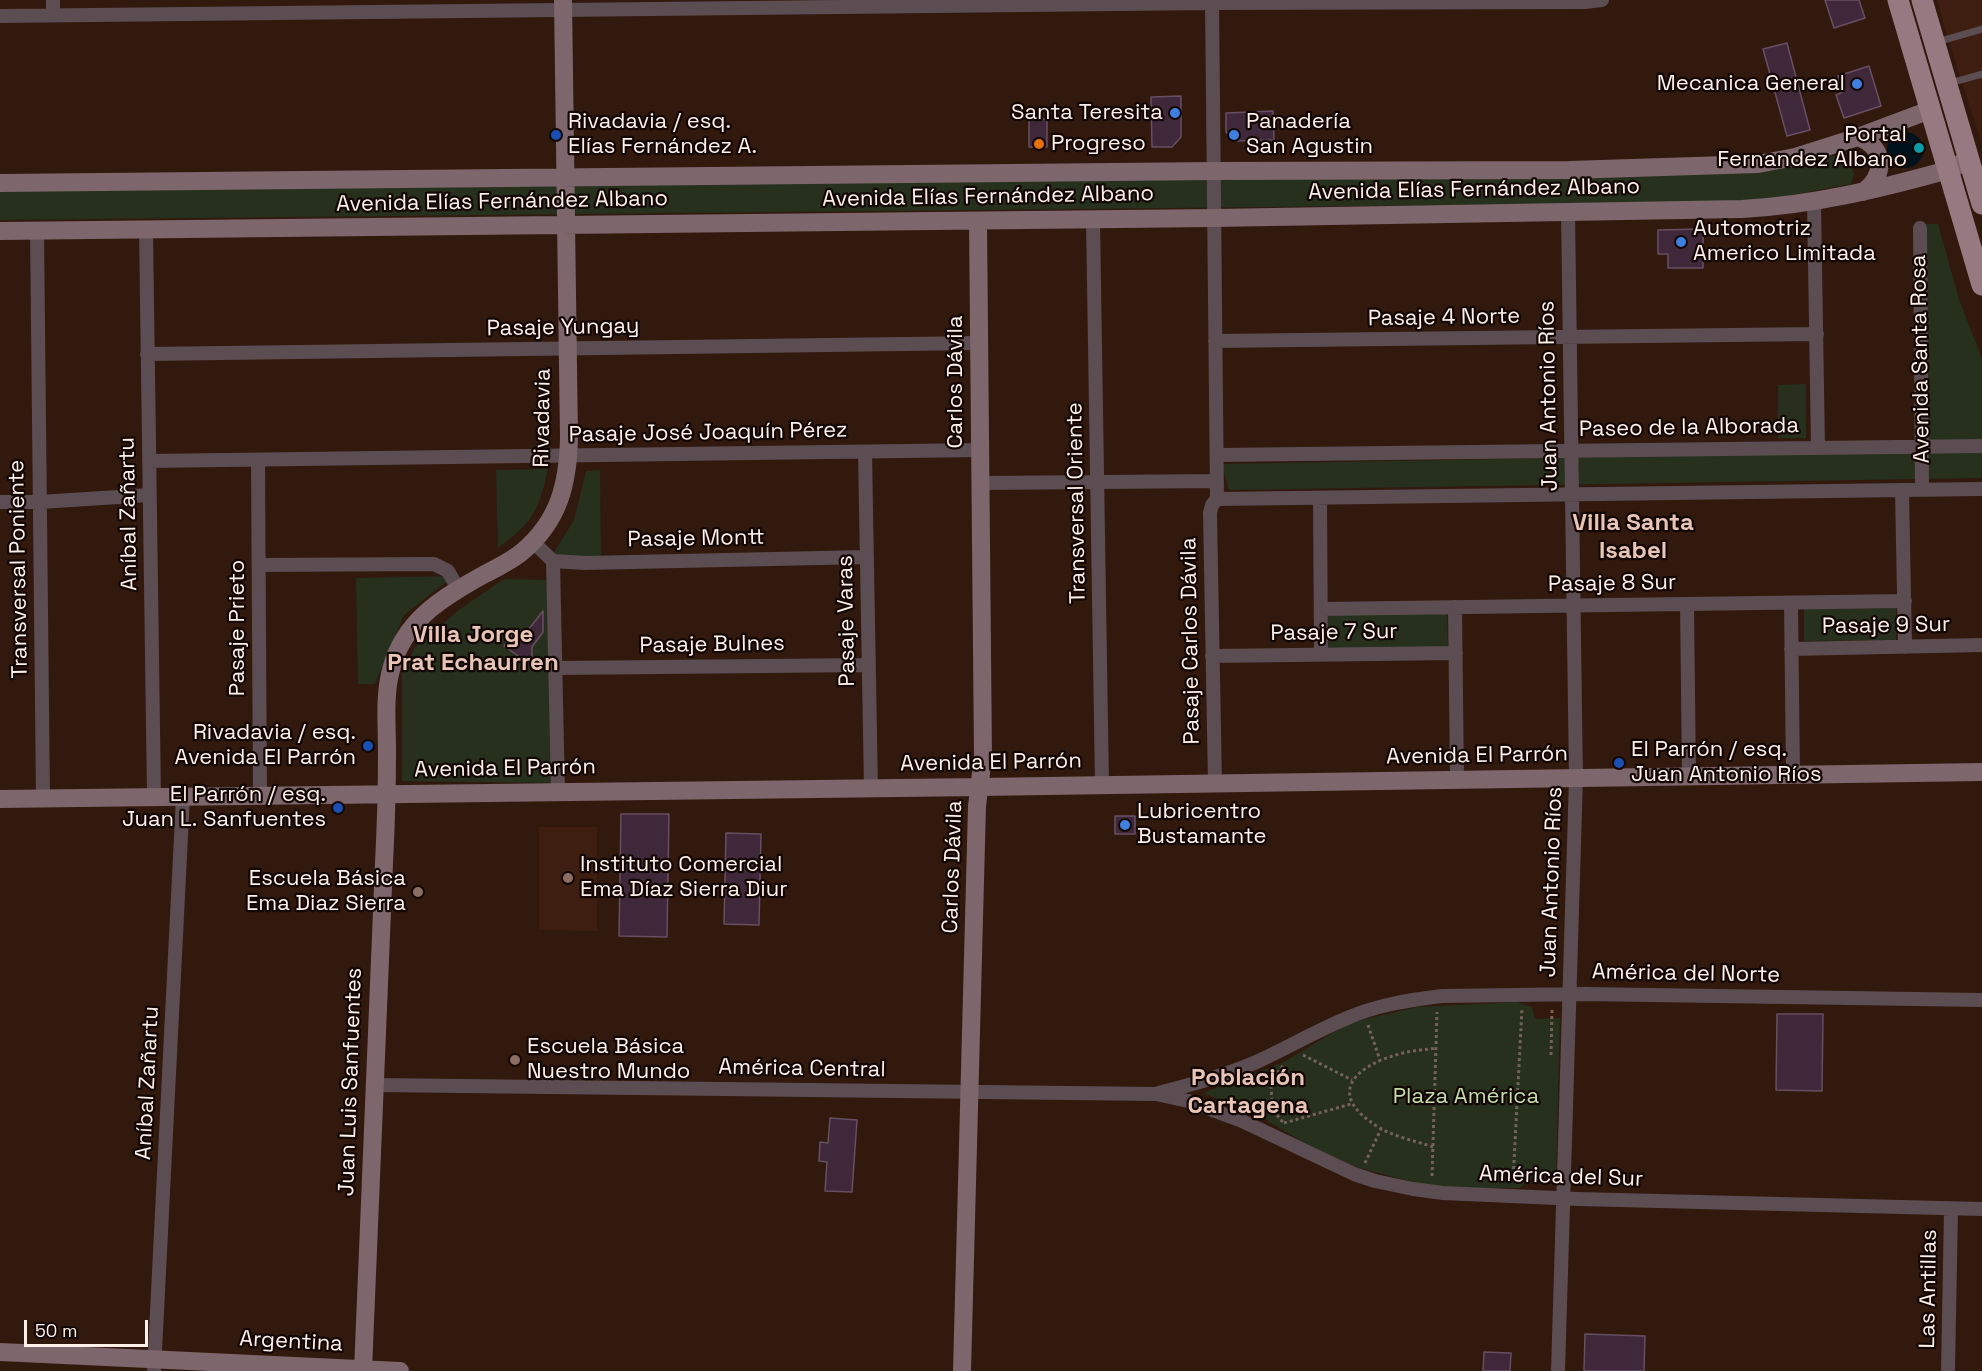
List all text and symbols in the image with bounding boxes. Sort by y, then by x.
place label: Mecanica General [1657,71,1845,97]
marker: Mecanica General [1850,77,1864,91]
place label: Santa Teresita [1011,100,1163,126]
marker: Santa Teresita [1168,106,1182,120]
place label: Rivadavia / esq. Elías Fernández A. [568,109,757,160]
place label: Panadería San Agustin [1246,109,1373,160]
place label: Portal Fernandez Albano [1717,122,1907,174]
marker: Rivadavia / esq. Elías Fernández A. [549,128,563,142]
marker: Panadería San Agustin [1227,128,1241,142]
place label: Progreso [1051,131,1146,157]
marker: Progreso [1032,137,1046,151]
marker: Portal Fernandez Albano [1912,141,1926,155]
street label: Avenida Elías Fernández Albano [1308,174,1640,206]
street label: Avenida Elías Fernández Albano [822,181,1154,213]
street label: Avenida Elías Fernández Albano [336,186,668,218]
place label: Automotriz Americo Limitada [1693,216,1876,268]
marker: Automotriz Americo Limitada [1674,235,1688,249]
street label: Avenida Santa Rosa [1906,255,1936,463]
street label: Juan Antonio Ríos [1534,300,1564,492]
street label: Pasaje 4 Norte [1368,303,1520,333]
street label: Pasaje Yungay [487,313,639,343]
street label: Carlos Dávila [943,315,969,449]
street label: Rivadavia [529,368,557,468]
street label: Transversal Oriente [1062,402,1092,604]
street label: Paseo de la Alborada [1579,413,1799,443]
street label: Pasaje José Joaquín Pérez [568,417,848,449]
street label: Aníbal Zañartu [114,437,144,591]
street label: Transversal Poniente [4,460,34,678]
district label: Villa Santa Isabel [1572,509,1694,565]
street label: Pasaje Montt [627,525,765,553]
street label: Pasaje Carlos Dávila [1176,537,1206,745]
street label: Pasaje Varas [833,555,861,687]
street label: Pasaje Prieto [225,560,251,696]
street label: Pasaje 8 Sur [1548,570,1676,598]
street label: Pasaje 9 Sur [1822,612,1950,640]
street label: Pasaje 7 Sur [1270,619,1398,647]
district label: Villa Jorge Prat Echaurren [387,621,559,677]
street label: Pasaje Bulnes [639,631,785,659]
place label: Rivadavia / esq. Avenida El Parrón [174,720,356,772]
place label: El Parrón / esq. Juan Antonio Ríos [1631,737,1822,788]
marker: Rivadavia / esq. Avenida El Parrón [361,739,375,753]
street label: Avenida El Parrón [1386,741,1568,771]
street label: Avenida El Parrón [900,748,1082,778]
street label: Avenida El Parrón [414,754,596,784]
marker: El Parrón / esq. Juan Antonio Ríos [1612,756,1626,770]
place label: El Parrón / esq. Juan L. Sanfuentes [122,782,326,834]
street label: Juan Antonio Ríos [1535,786,1569,978]
place label: Lubricentro Bustamante [1137,799,1267,850]
street label: Carlos Dávila [937,800,969,934]
marker: El Parrón / esq. Juan L. Sanfuentes [331,801,345,815]
marker: Lubricentro Bustamante [1118,818,1132,832]
place label: Instituto Comercial Ema Díaz Sierra Diur [580,852,788,903]
place label: Escuela Básica Ema Diaz Sierra [246,866,406,918]
marker: Instituto Comercial Ema Díaz Sierra Diur [561,871,575,885]
marker: Escuela Básica Ema Diaz Sierra [411,885,425,899]
street label: América del Norte [1592,959,1780,989]
street label: Juan Luis Sanfuentes [334,967,368,1197]
street label: Aníbal Zañartu [131,1005,165,1161]
place label: Escuela Básica Nuestro Mundo [527,1034,690,1086]
marker: Escuela Básica Nuestro Mundo [508,1053,522,1067]
street label: América Central [718,1054,886,1084]
district label: Población Cartagena [1187,1064,1309,1120]
park label: Plaza América [1393,1084,1539,1110]
street label: América del Sur [1478,1161,1644,1193]
street label: Las Antillas [1915,1229,1943,1349]
scale bar [27,1308,152,1346]
text: 50 m [35,1319,77,1342]
street label: Argentina [239,1326,343,1358]

